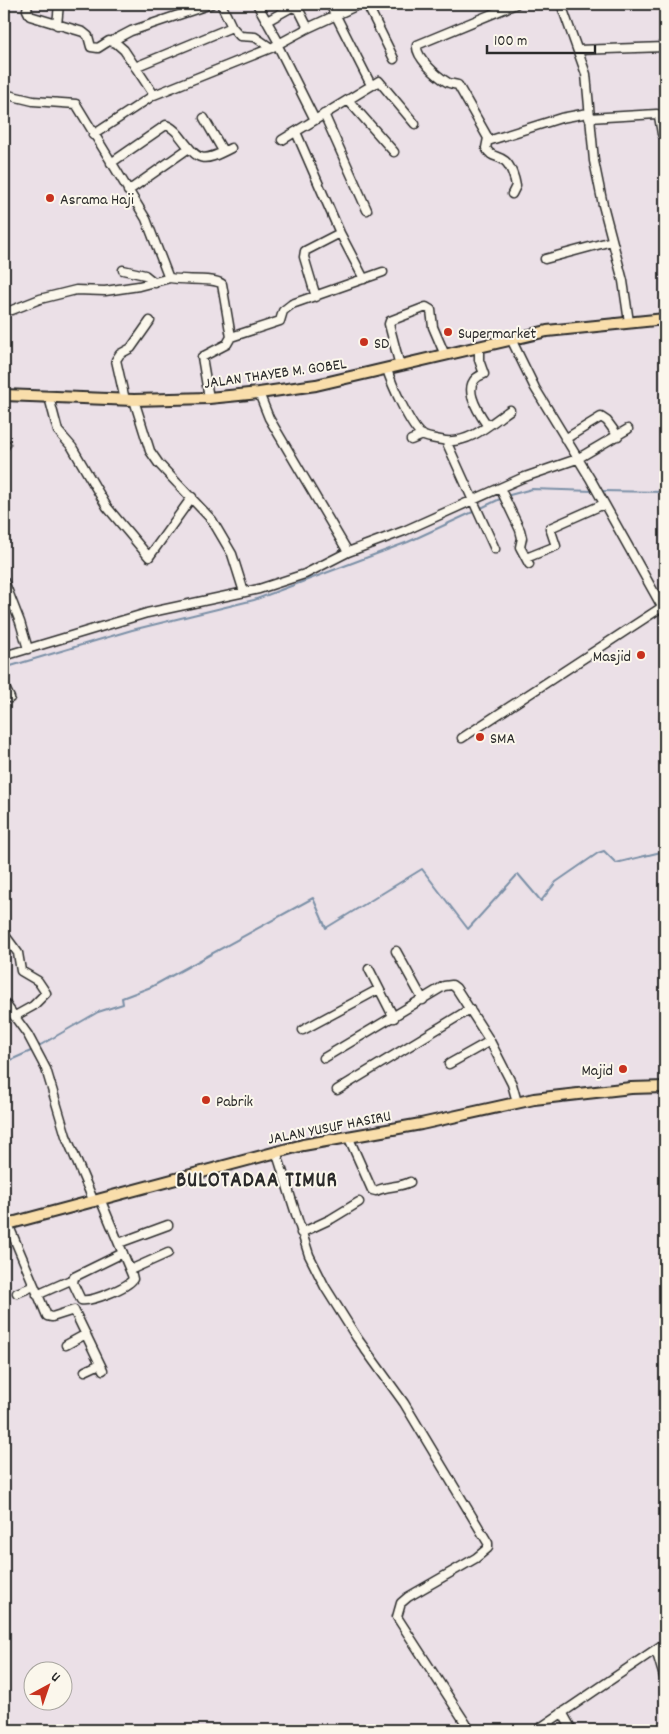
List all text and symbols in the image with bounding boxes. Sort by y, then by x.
scale bar [487,22,594,54]
text: 100 m [494,31,527,53]
place label: Asrama Haji [60,189,134,212]
marker: Asrama Haji [44,192,56,204]
place label: Supermarket [458,323,536,346]
marker: Supermarket [442,326,454,338]
place label: SD [374,333,389,356]
marker: SD [358,336,370,348]
street label: JALAN THAYEB M. GOBEL [203,353,348,396]
place label: Masjid [593,646,631,669]
marker: Masjid [635,649,647,661]
place label: SMA [490,728,515,751]
marker: SMA [474,731,486,743]
place label: Majid [581,1060,613,1083]
marker: Majid [617,1063,629,1075]
place label: Pabrik [216,1091,253,1114]
marker: Pabrik [200,1094,212,1106]
street label: JALAN YUSUF HASIRU [266,1105,393,1152]
district label: BULOTADAA TIMUR [176,1167,338,1197]
north arrow [22,1662,72,1712]
text: U [46,1668,64,1688]

